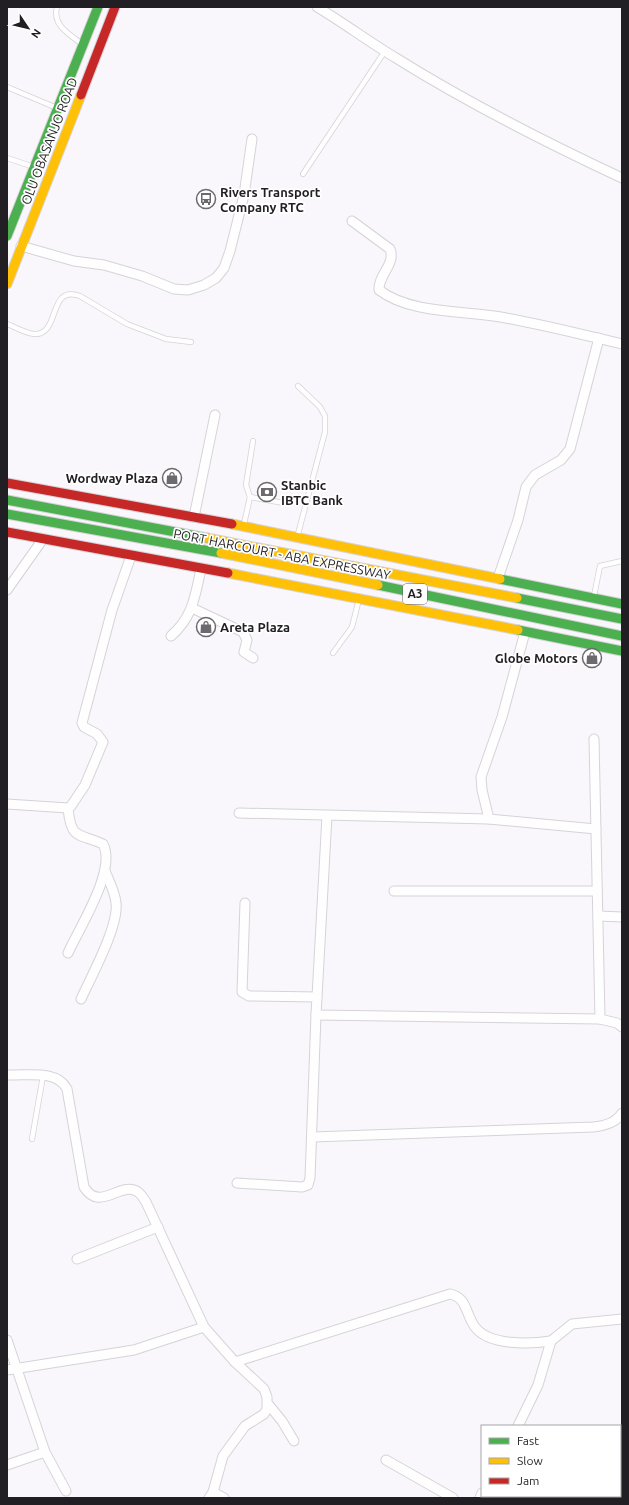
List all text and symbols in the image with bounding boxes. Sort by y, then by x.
north arrow [8,8,48,48]
text: N [29,27,43,41]
street label: OLU OBASANJO ROAD [18,75,80,207]
place label: Rivers Transport Company RTC [220,185,321,214]
bus stop icon: Rivers Transport Company RTC [195,188,217,210]
shop icon: Wordway Plaza [161,467,183,489]
place label: Wordway Plaza [66,471,158,485]
place label: Stanbic IBTC Bank [281,478,344,507]
bank icon: Stanbic IBTC Bank [256,481,278,503]
street label: PORT HARCOURT - ABA EXPRESSWAY [172,526,392,582]
road number: A3 [403,584,427,604]
shop icon: Areta Plaza [195,616,217,638]
place label: Areta Plaza [220,620,290,634]
shop icon: Globe Motors [581,647,603,669]
place label: Globe Motors [495,651,578,665]
legend [481,1425,621,1497]
text: Fast [517,1434,539,1447]
text: Slow [517,1454,543,1467]
text: Jam [517,1474,539,1487]

